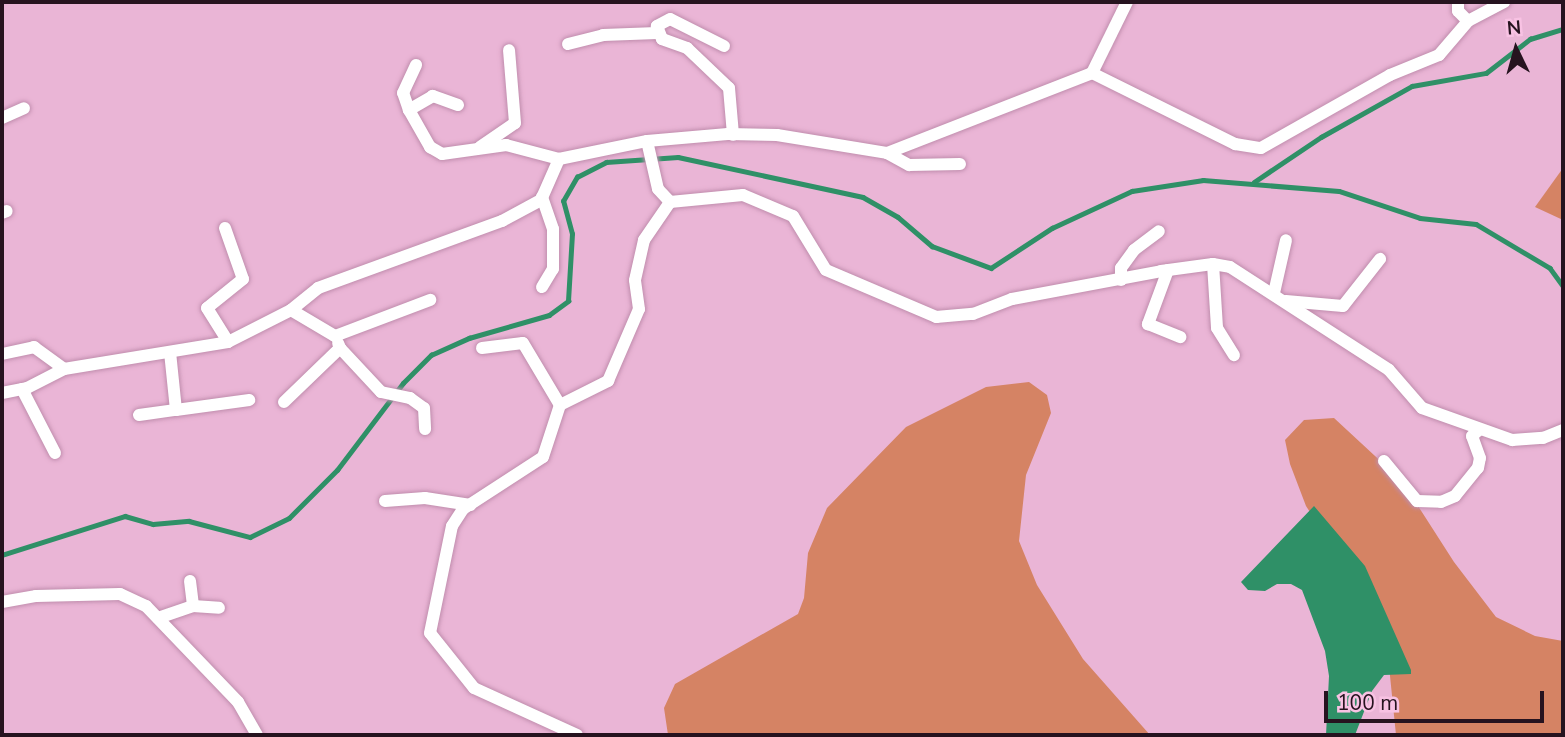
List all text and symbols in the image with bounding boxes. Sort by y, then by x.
north arrow [1481,14,1551,84]
text: N [1506,15,1522,42]
scale bar [1327,678,1548,722]
text: 100 m [1337,689,1398,717]

